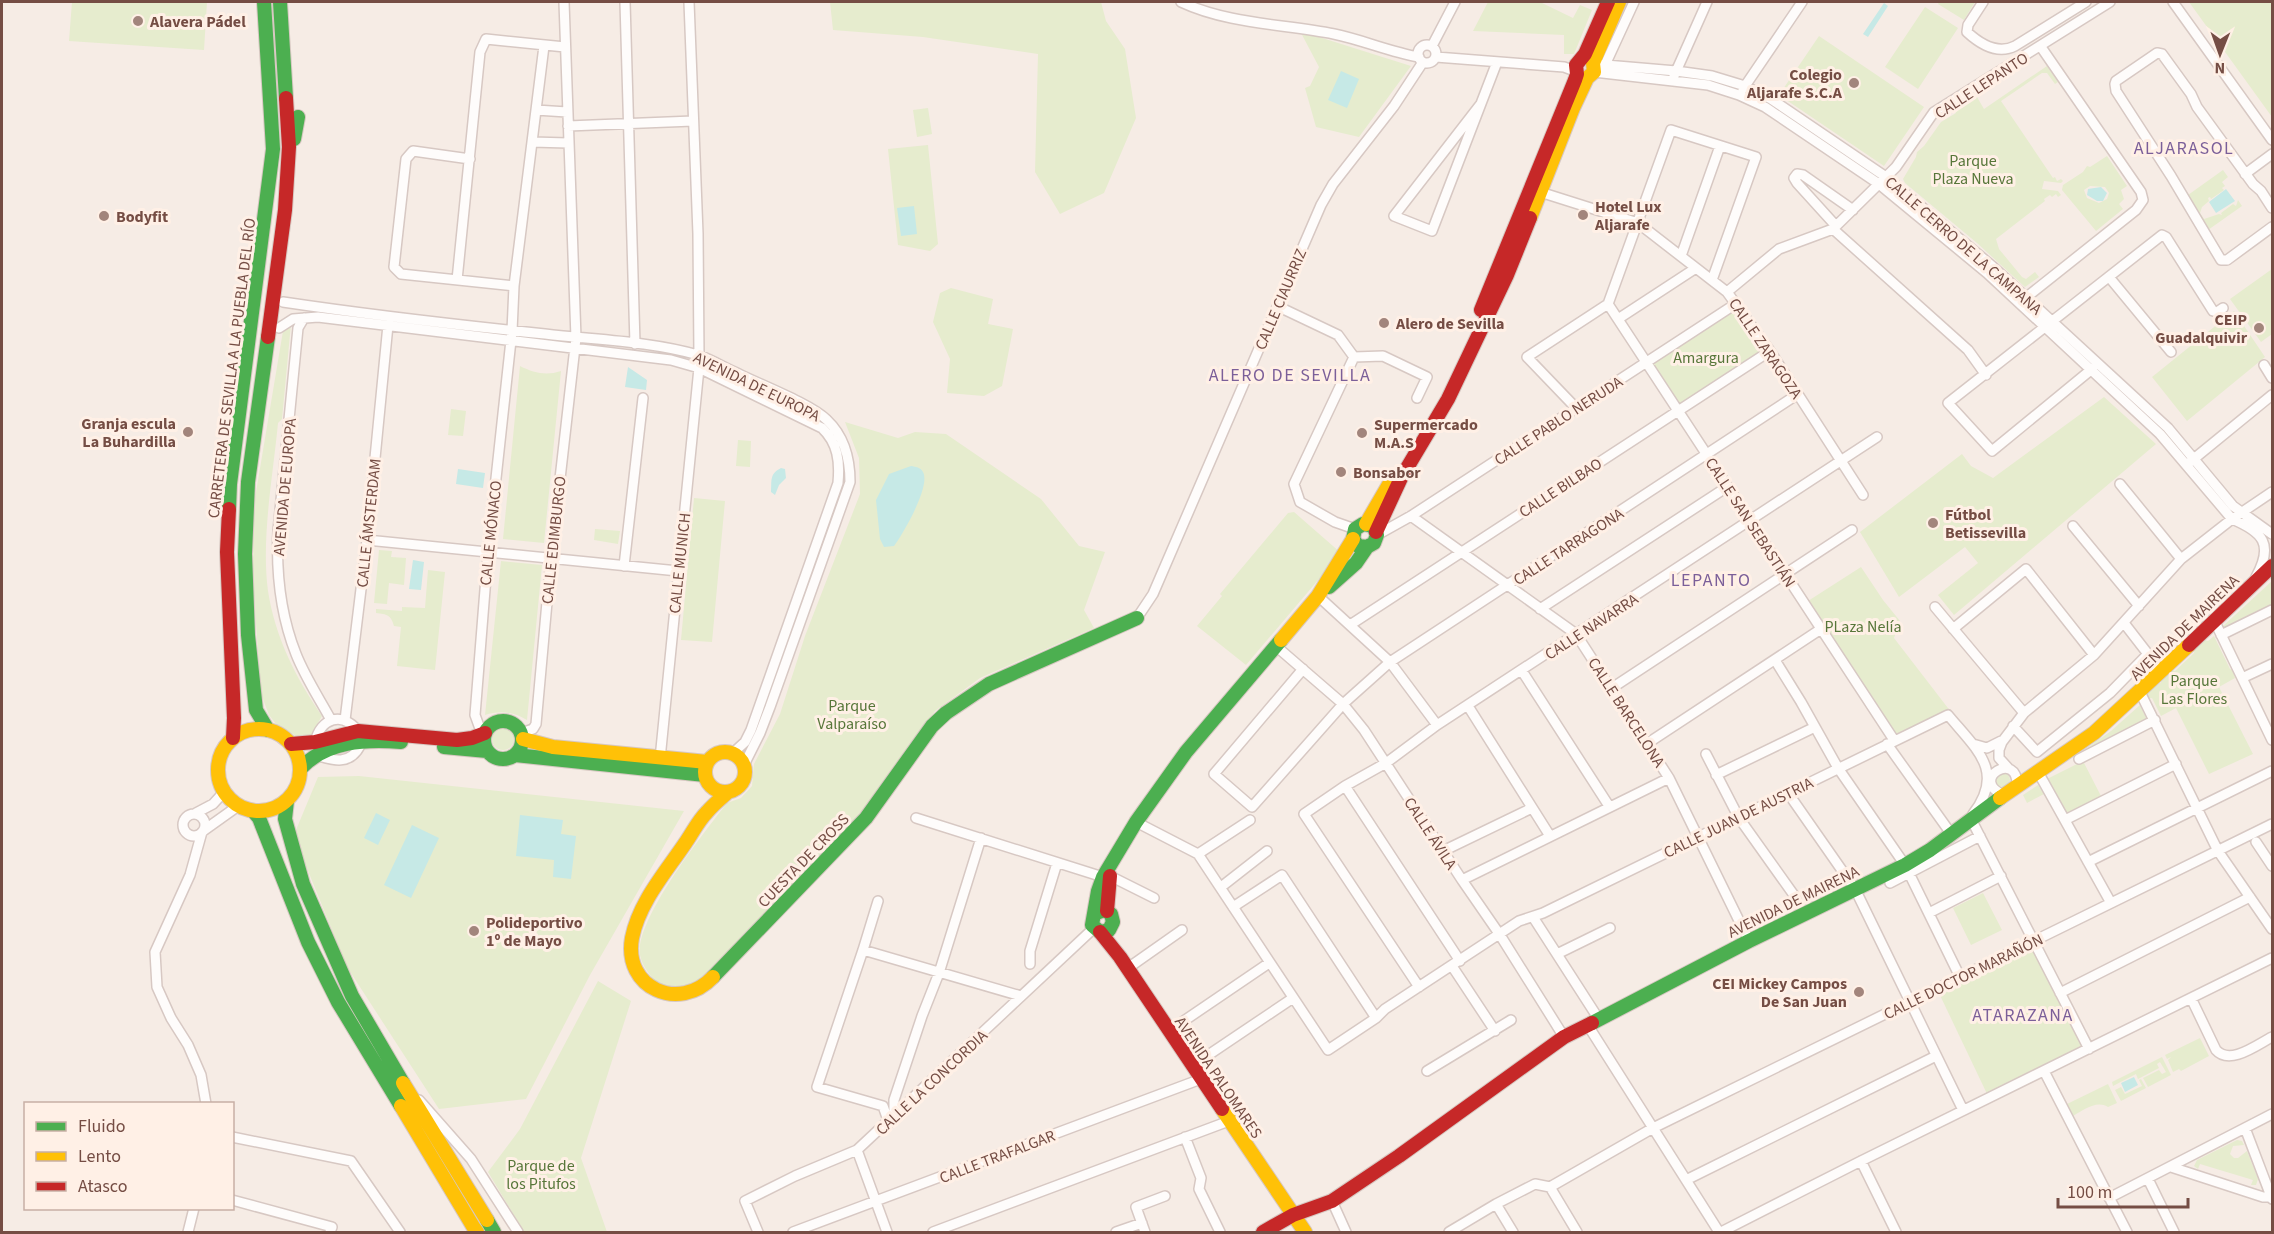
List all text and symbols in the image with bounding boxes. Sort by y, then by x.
place label: Alavera Pádel [149,11,246,33]
marker: Alavera Pádel [131,14,145,28]
north arrow [2190,24,2250,84]
street label: CALLE LEPANTO [1931,47,2033,124]
text: N [2214,57,2225,79]
place label: Colegio Aljarafe S.C.A [1746,64,1843,104]
marker: Colegio Aljarafe S.C.A [1847,76,1861,90]
district label: ALJARASOL [2134,136,2234,161]
park label: Parque Plaza Nueva [1932,150,2014,190]
street label: CALLE CERRO DE LA CAMPANA [1880,171,2047,320]
place label: Hotel Lux Aljarafe [1594,196,1662,236]
place label: Bodyfit [116,206,168,228]
marker: Hotel Lux Aljarafe [1576,208,1590,222]
marker: Bodyfit [97,209,111,223]
street label: CARRETERA DE SEVILLA A LA PUEBLA DEL RÍO [203,217,261,520]
street label: CALLE CIAURRIZ [1250,245,1312,353]
street label: CALLE ZARAGOZA [1723,294,1807,404]
place label: CEIP Guadalquivir [2155,309,2248,349]
place label: Alero de Sevilla [1395,313,1504,335]
marker: Alero de Sevilla [1377,316,1391,330]
marker: CEIP Guadalquivir [2252,321,2266,335]
street label: AVENIDA DE EUROPA [690,347,824,427]
park label: Amargura [1673,347,1739,369]
district label: ALERO DE SEVILLA [1209,363,1371,388]
street label: CALLE PABLO NERUDA [1490,371,1627,471]
place label: Granja escula La Buhardilla [81,413,176,453]
place label: Supermercado M.A.S [1374,414,1478,454]
street label: AVENIDA DE EUROPA [268,417,302,557]
marker: Granja escula La Buhardilla [181,425,195,439]
marker: Supermercado M.A.S [1355,426,1369,440]
street label: CALLE BILBAO [1515,453,1606,523]
street label: CALLE SAN SEBASTIÁN [1700,453,1800,592]
street label: CALLE ÁMSTERDAM [351,457,387,589]
place label: Bonsabor [1353,462,1421,484]
marker: Bonsabor [1334,465,1348,479]
street label: CALLE EDIMBURGO [536,475,572,605]
street label: CALLE MÓNACO [475,480,507,587]
street label: CALLE TARRAGONA [1509,503,1628,591]
place label: Fútbol Betissevilla [1945,504,2026,544]
street label: CALLE MUNICH [664,512,696,615]
marker: Fútbol Betissevilla [1926,516,1940,530]
district label: LEPANTO [1671,568,1751,593]
street label: AVENIDA DE MAIRENA [2125,570,2244,686]
street label: CALLE NAVARRA [1541,588,1643,665]
park label: PLaza Nelía [1825,616,1901,638]
street label: CALLE BARCELONA [1582,653,1670,772]
park label: Parque Las Flores [2161,670,2228,710]
park label: Parque Valparaíso [817,695,887,735]
street label: CALLE JUAN DE AUSTRIA [1660,772,1817,864]
street label: CALLE ÁVILA [1398,793,1462,874]
street label: CUESTA DE CROSS [753,809,854,913]
street label: AVENIDA DE MAIRENA [1724,860,1863,943]
place label: Polideportivo 1º de Mayo [486,912,583,952]
marker: Polideportivo 1º de Mayo [467,924,481,938]
street label: CALLE DOCTOR MARAÑÓN [1880,929,2047,1025]
place label: CEI Mickey Campos De San Juan [1712,973,1847,1013]
marker: CEI Mickey Campos De San Juan [1852,985,1866,999]
district label: ATARAZANA [1972,1003,2074,1028]
street label: AVENIDA PALOMARES [1169,1012,1267,1143]
street label: CALLE LA CONCORDIA [871,1025,993,1140]
legend [24,1102,234,1210]
text: Fluido [78,1114,125,1139]
street label: CALLE TRAFALGAR [936,1125,1058,1189]
text: Lento [78,1144,121,1169]
park label: Parque de los Pitufos [506,1155,576,1195]
scale bar [2058,1171,2188,1209]
text: Atasco [78,1174,127,1199]
text: 100 m [2067,1180,2112,1205]

